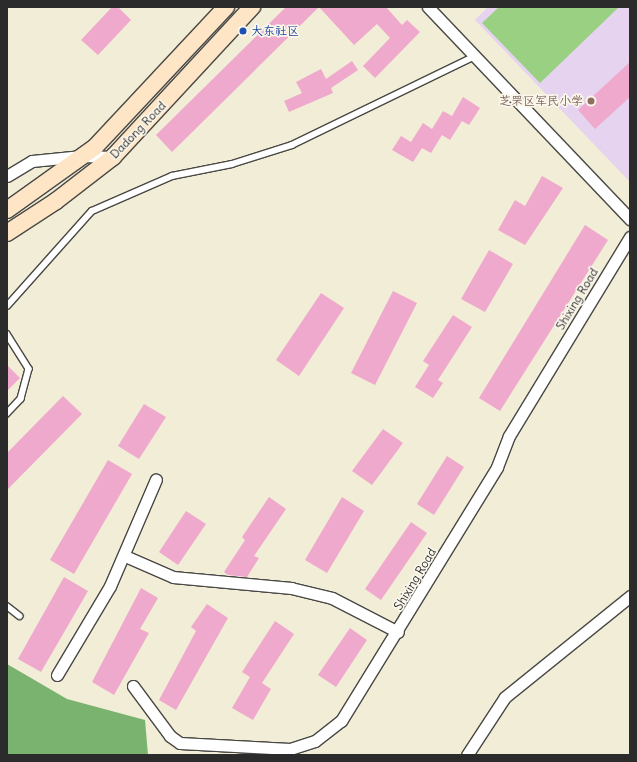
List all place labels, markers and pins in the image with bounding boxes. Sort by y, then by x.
place label: 大东社区 [251,24,299,38]
marker: 大东社区 [238,26,248,36]
place label: 芝罘区军民小学 [499,94,583,108]
marker: 芝罘区军民小学 [586,96,596,106]

